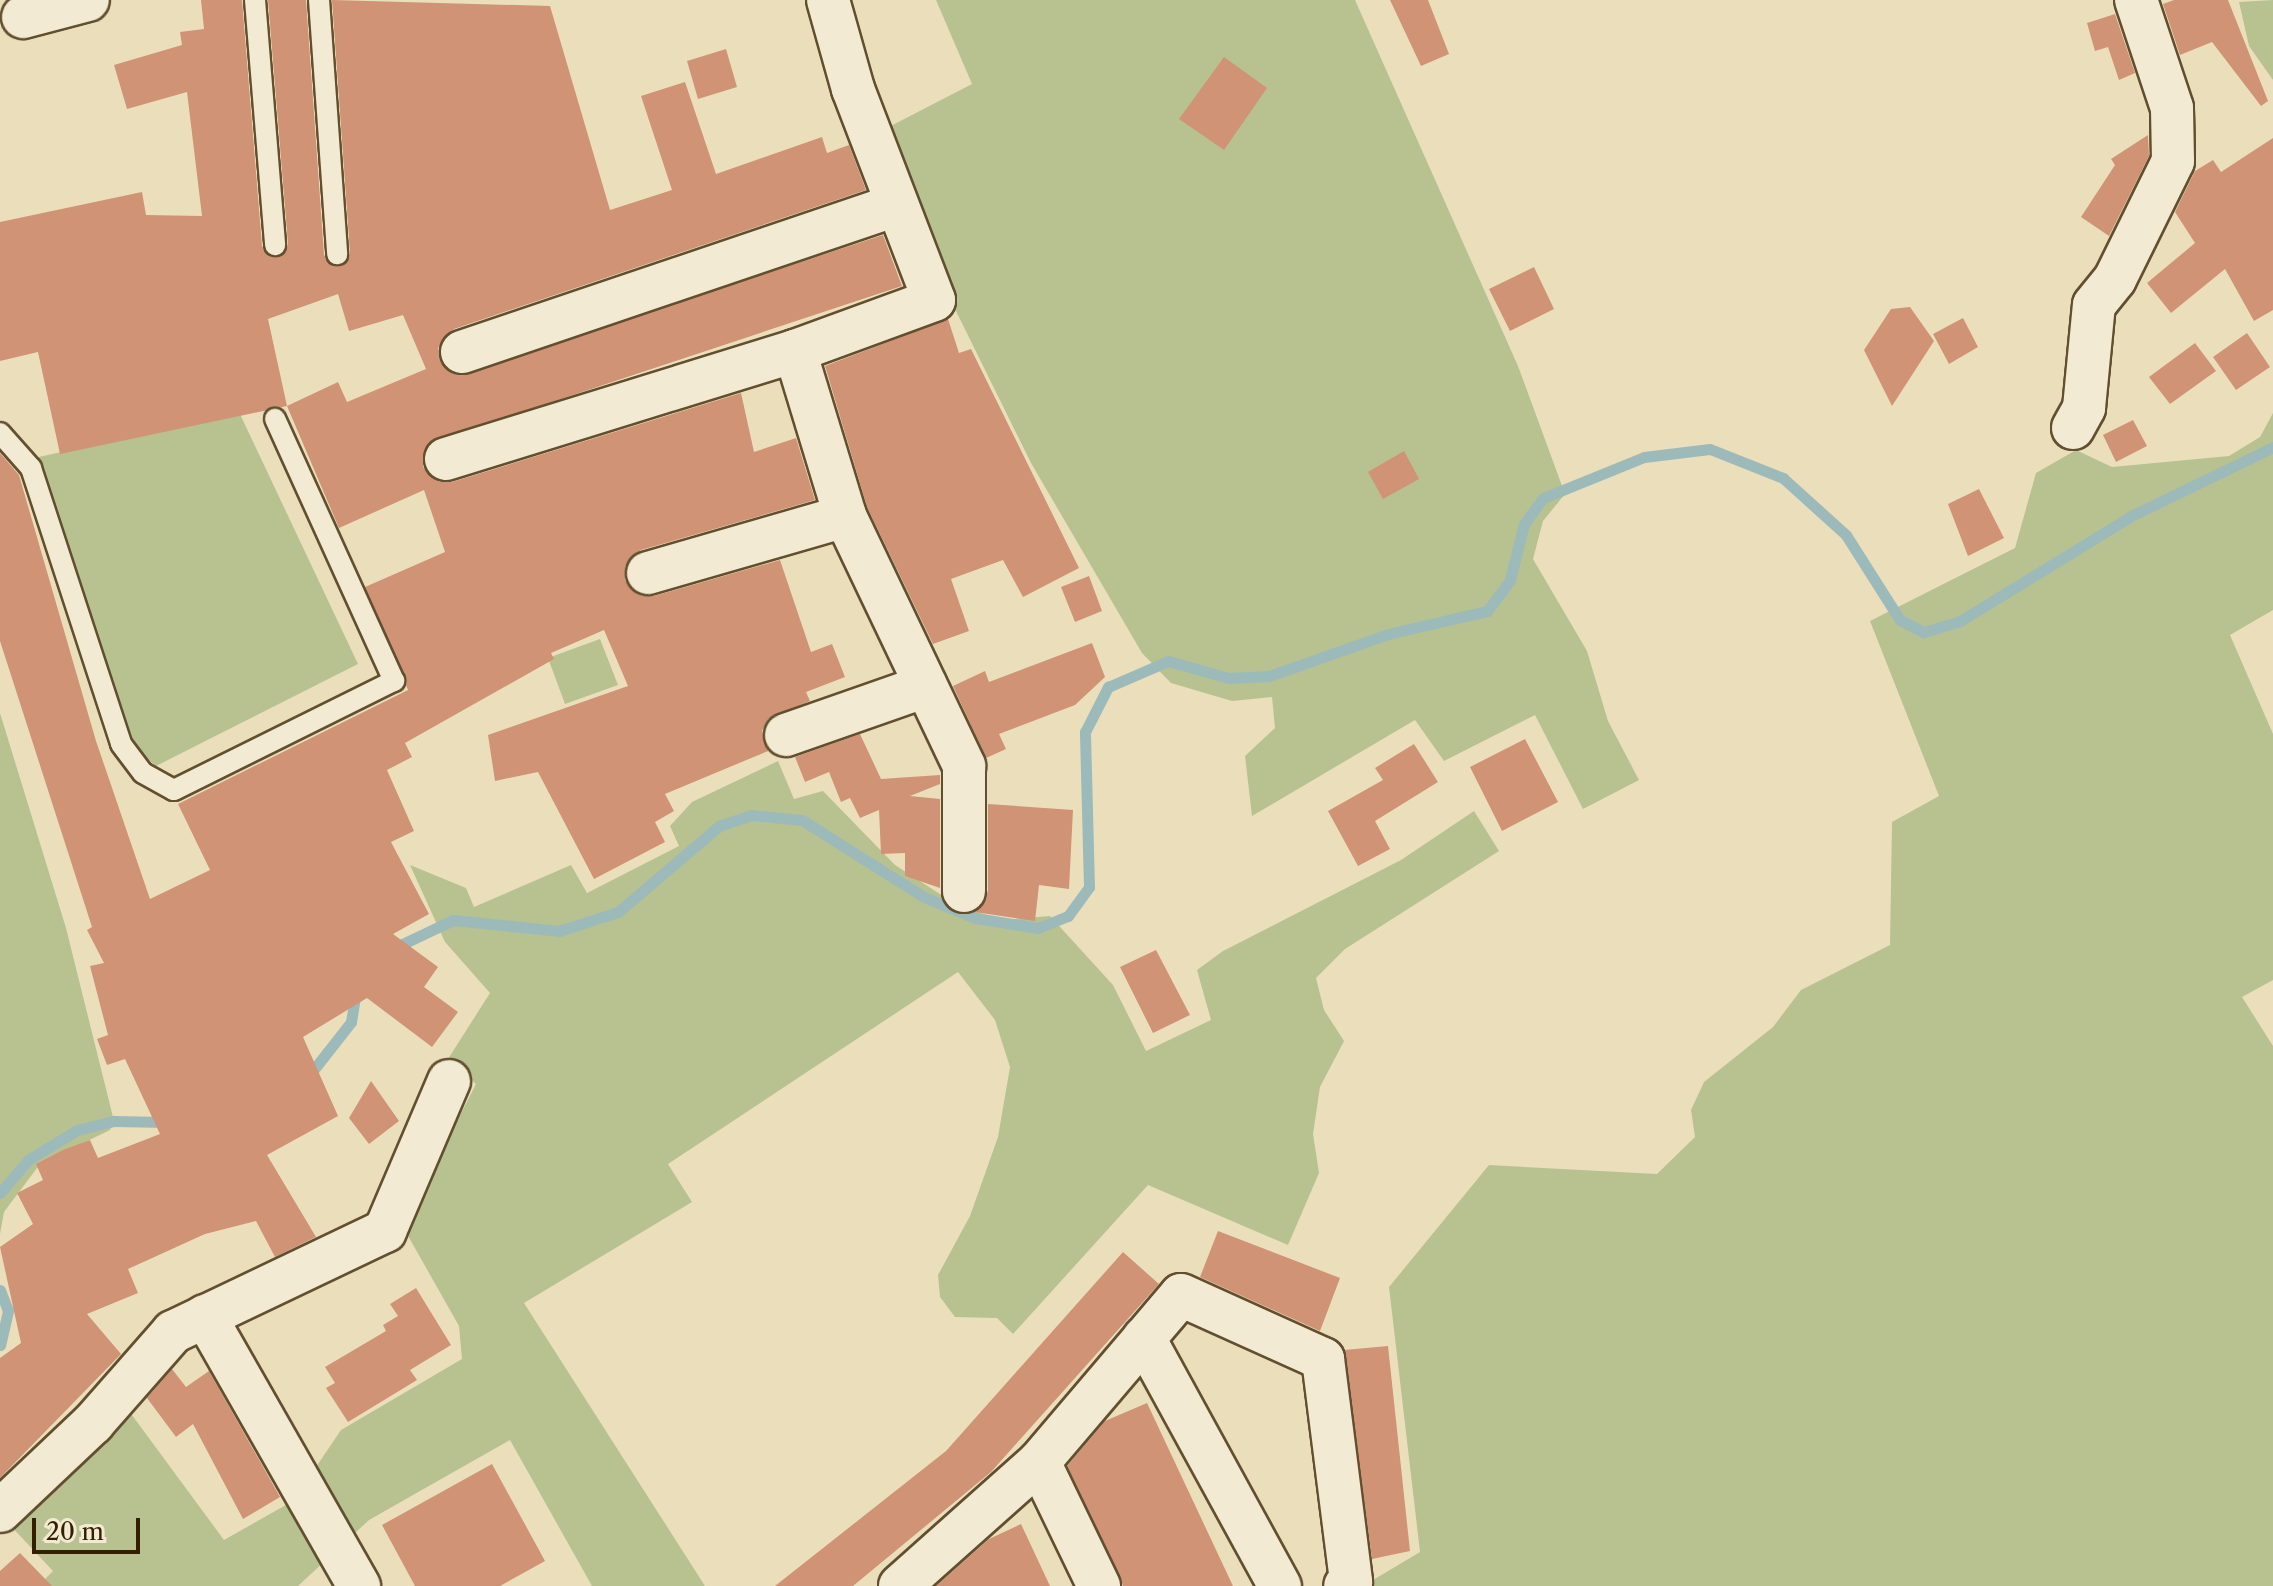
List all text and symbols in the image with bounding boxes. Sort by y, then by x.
scale bar [36,1502,144,1552]
text: 20 m [46,1517,104,1546]

